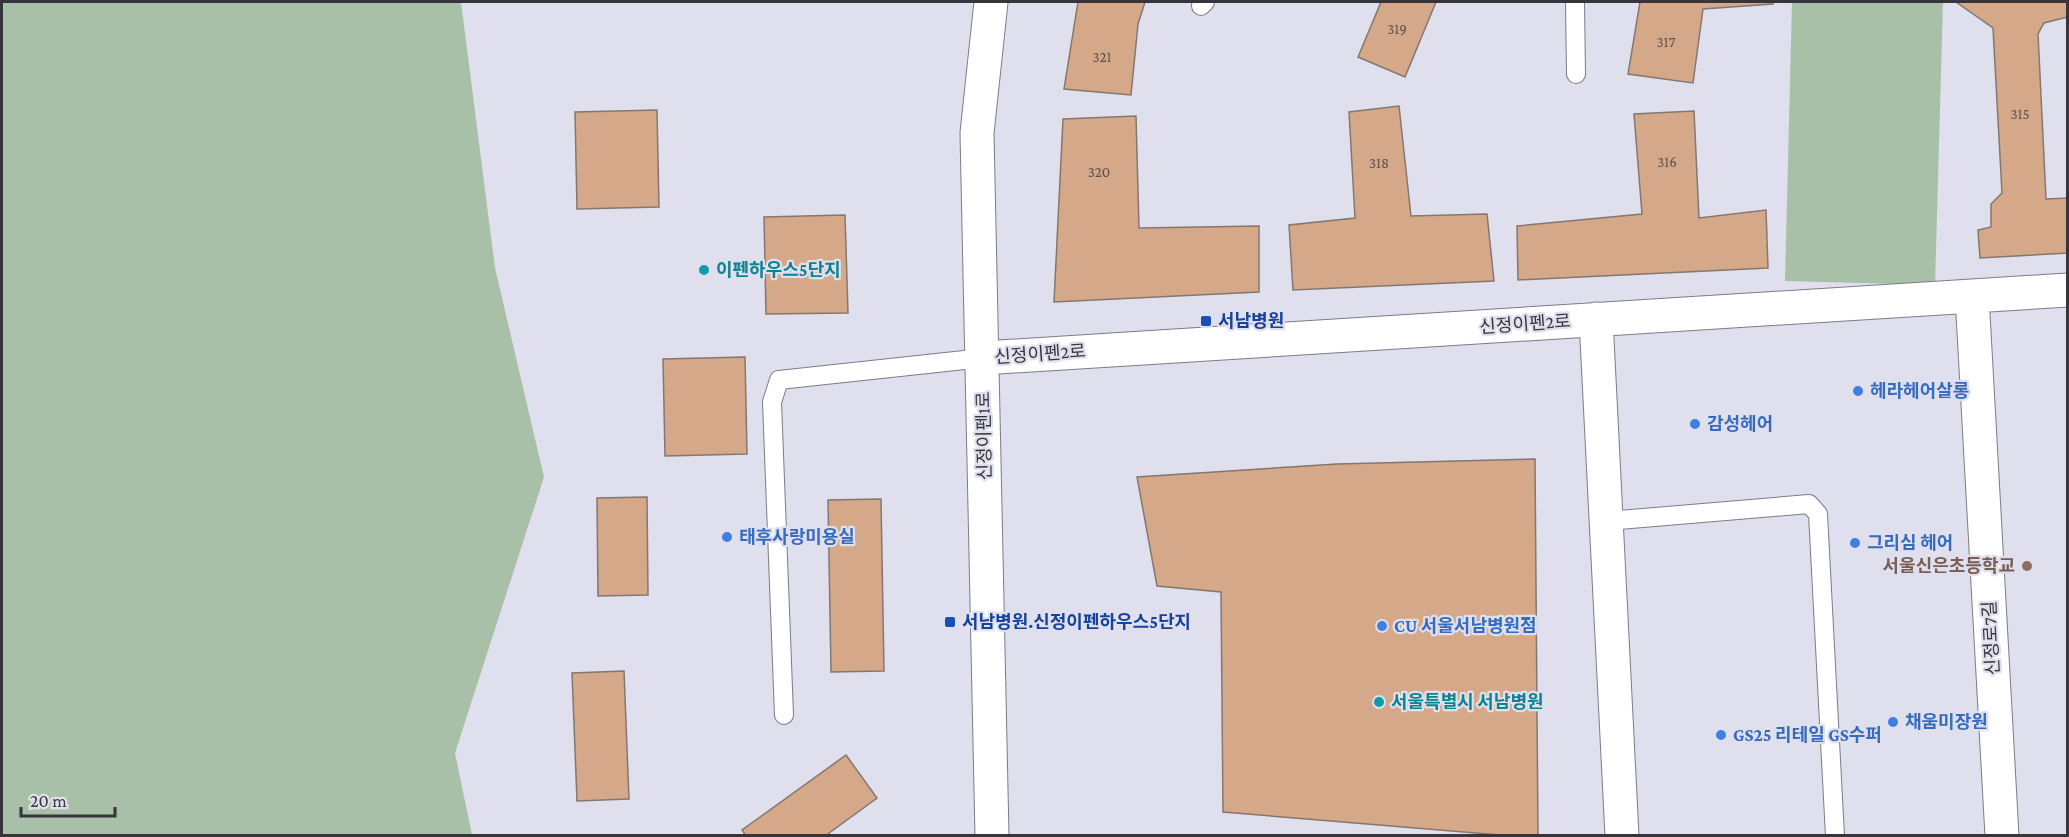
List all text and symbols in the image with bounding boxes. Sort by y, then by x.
house number: 319 [1387,21,1407,37]
house number: 317 [1656,34,1676,50]
house number: 321 [1092,49,1112,65]
house number: 315 [2010,106,2030,122]
house number: 316 [1657,154,1677,170]
house number: 318 [1369,155,1389,171]
house number: 320 [1088,164,1110,180]
place label: 이펜하우스5단지 [716,260,841,280]
marker: 이펜하우스5단지 [697,263,711,277]
place label: 서남병원 [1218,311,1284,331]
street label: 신정이펜2로 [1479,311,1571,337]
marker: 서남병원 [1199,314,1213,328]
street label: 신정이펜2로 [994,341,1086,367]
place label: 헤라헤어살롱 [1870,381,1969,401]
marker: 헤라헤어살롱 [1851,384,1865,398]
street label: 신정이펜1로 [973,391,995,481]
place label: 감성헤어 [1707,414,1773,434]
marker: 감성헤어 [1688,417,1702,431]
place label: 태후사랑미용실 [739,527,855,547]
marker: 태후사랑미용실 [720,530,734,544]
place label: 그리심 헤어 [1867,533,1953,553]
marker: 그리심 헤어 [1848,536,1862,550]
place label: 서울신은초등학교 [1883,556,2015,576]
marker: 서울신은초등학교 [2020,559,2034,573]
street label: 신정로7길 [1979,600,2003,676]
place label: 서남병원.신정이펜하우스5단지 [962,612,1191,632]
marker: 서남병원.신정이펜하우스5단지 [943,615,957,629]
place label: CU 서울서남병원점 [1394,616,1537,636]
marker: CU 서울서남병원점 [1375,619,1389,633]
place label: 서울특별시 서남병원 [1391,692,1544,712]
marker: 서울특별시 서남병원 [1372,695,1386,709]
place label: 채움미장원 [1905,712,1988,732]
marker: 채움미장원 [1886,715,1900,729]
place label: GS25 리테일 GS수퍼 [1733,725,1882,745]
marker: GS25 리테일 GS수퍼 [1714,728,1728,742]
scale bar [21,780,116,818]
text: 20 m [30,791,67,811]

